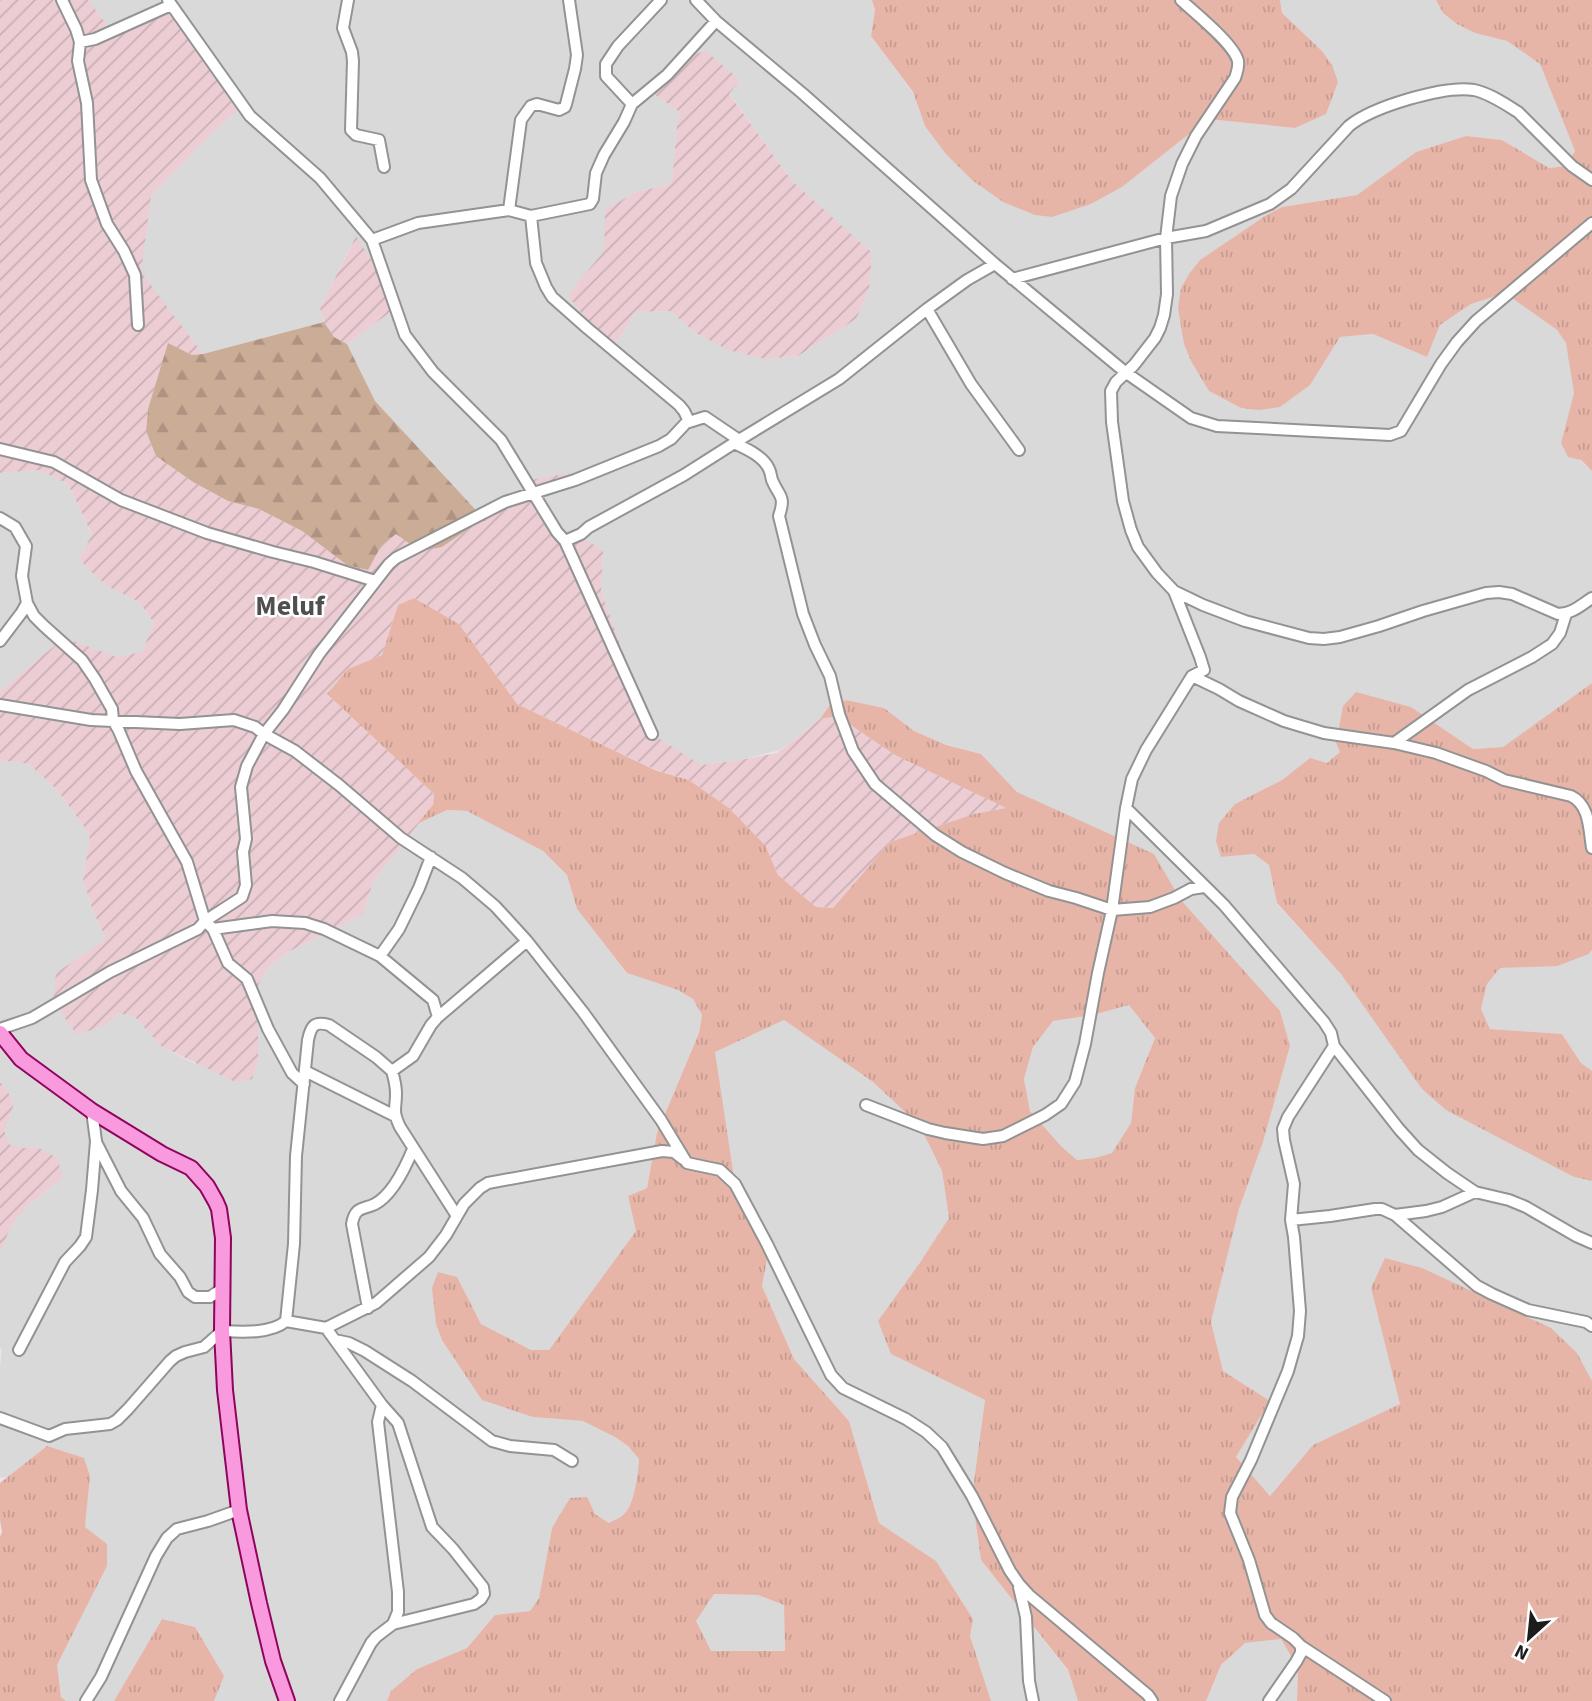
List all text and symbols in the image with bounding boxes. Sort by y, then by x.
district label: Meluf [255,586,326,626]
north arrow [1494,1603,1564,1673]
text: N [1510,1637,1534,1667]

